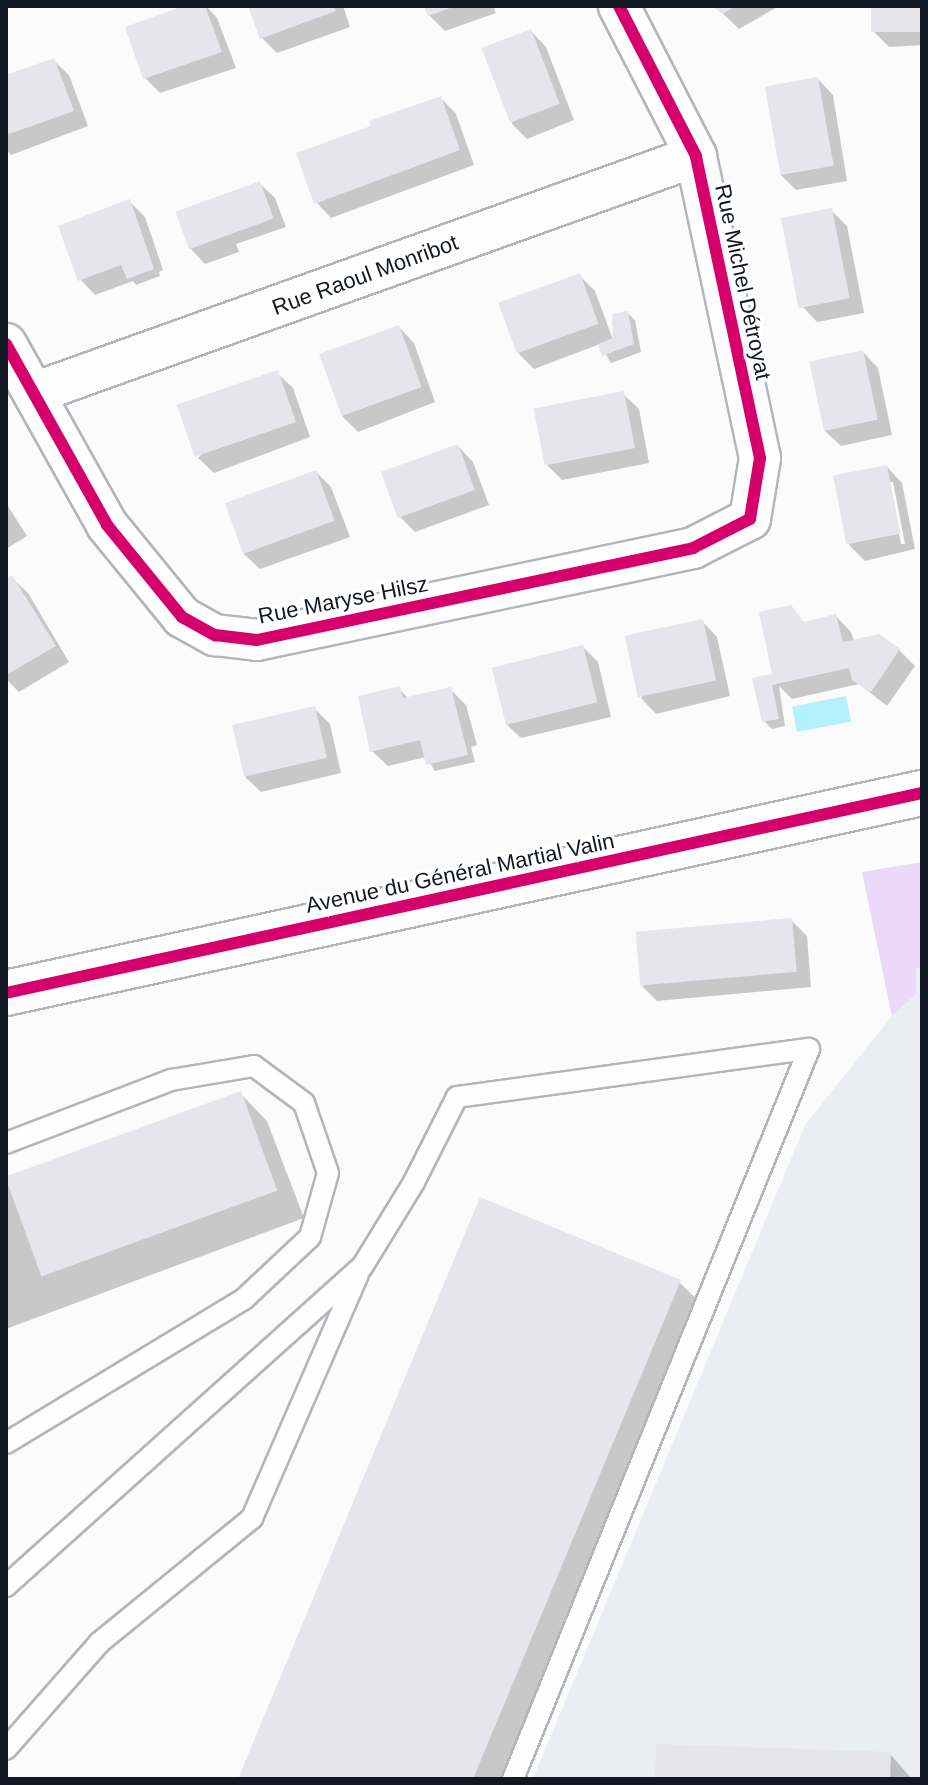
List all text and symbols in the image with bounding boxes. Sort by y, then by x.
street label: Rue Michel Détroyat [709,182,777,382]
street label: Rue Raoul Monribot [269,229,461,321]
street label: Rue Maryse Hilsz [256,571,430,629]
street label: Avenue du Général Martial Valin [303,827,617,919]

